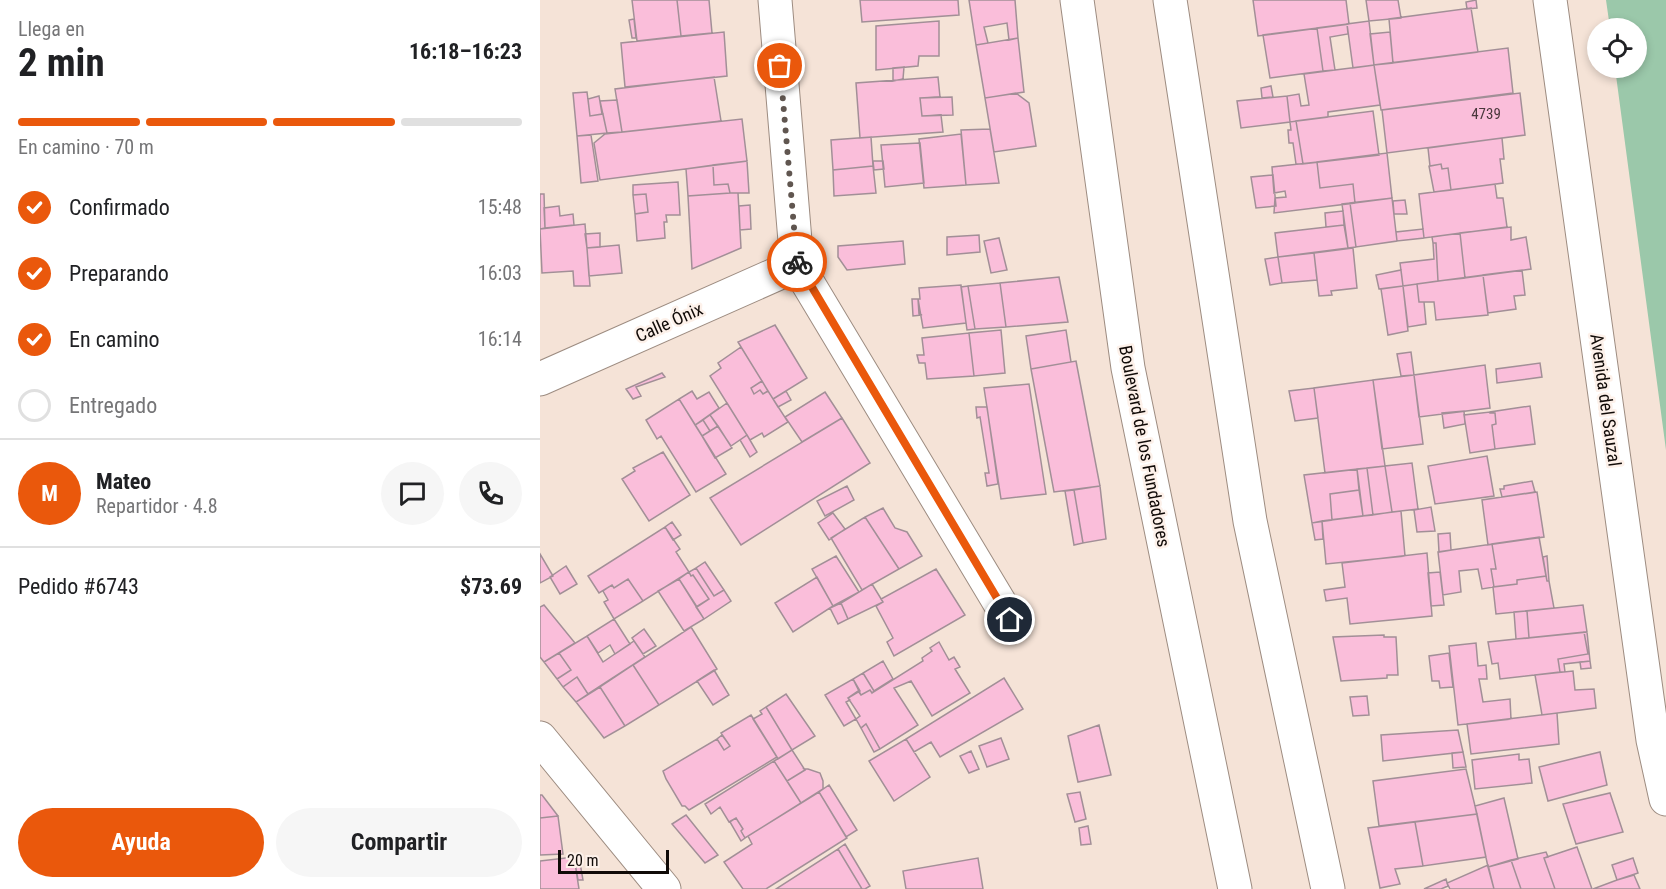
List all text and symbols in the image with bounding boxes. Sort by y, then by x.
text: Llega en [18,17,85,41]
map controls [1587,18,1647,78]
button: locate [1587,18,1647,78]
text: 16:18–16:23 [409,39,522,64]
text: 2 min [18,40,105,86]
pin [754,40,805,91]
icon: bag [763,49,796,82]
house number: 4739 [1471,105,1501,123]
text: En camino · 70 m [18,135,154,159]
icon: check [18,191,51,224]
text: Confirmado [69,195,170,220]
text: 15:48 [478,195,522,219]
courier [767,232,827,292]
icon: bike [781,246,814,279]
icon: check [18,257,51,290]
text: Preparando [69,261,169,286]
text: 16:03 [478,261,522,285]
street label: Calle Ónix [632,298,706,346]
icon: check [18,323,51,356]
text: En camino [69,327,160,352]
text: 16:14 [478,327,522,351]
street label: Avenida del Sauzal [1586,332,1626,468]
street label: Boulevard de los Fundadores [1115,343,1175,549]
text: Entregado [69,393,157,418]
button: chat [381,462,444,525]
button: phone [459,462,522,525]
text: Mateo [96,469,151,494]
text: M [41,481,58,506]
text: Repartidor · 4.8 [96,494,218,518]
text: Pedido #6743 [18,574,139,599]
text: $73.69 [460,574,522,599]
pin [984,594,1035,645]
icon: home [993,603,1026,636]
button: Ayuda [18,808,264,877]
button: Compartir [276,808,522,877]
scale bar [558,847,669,874]
text: 20 m [567,851,599,870]

